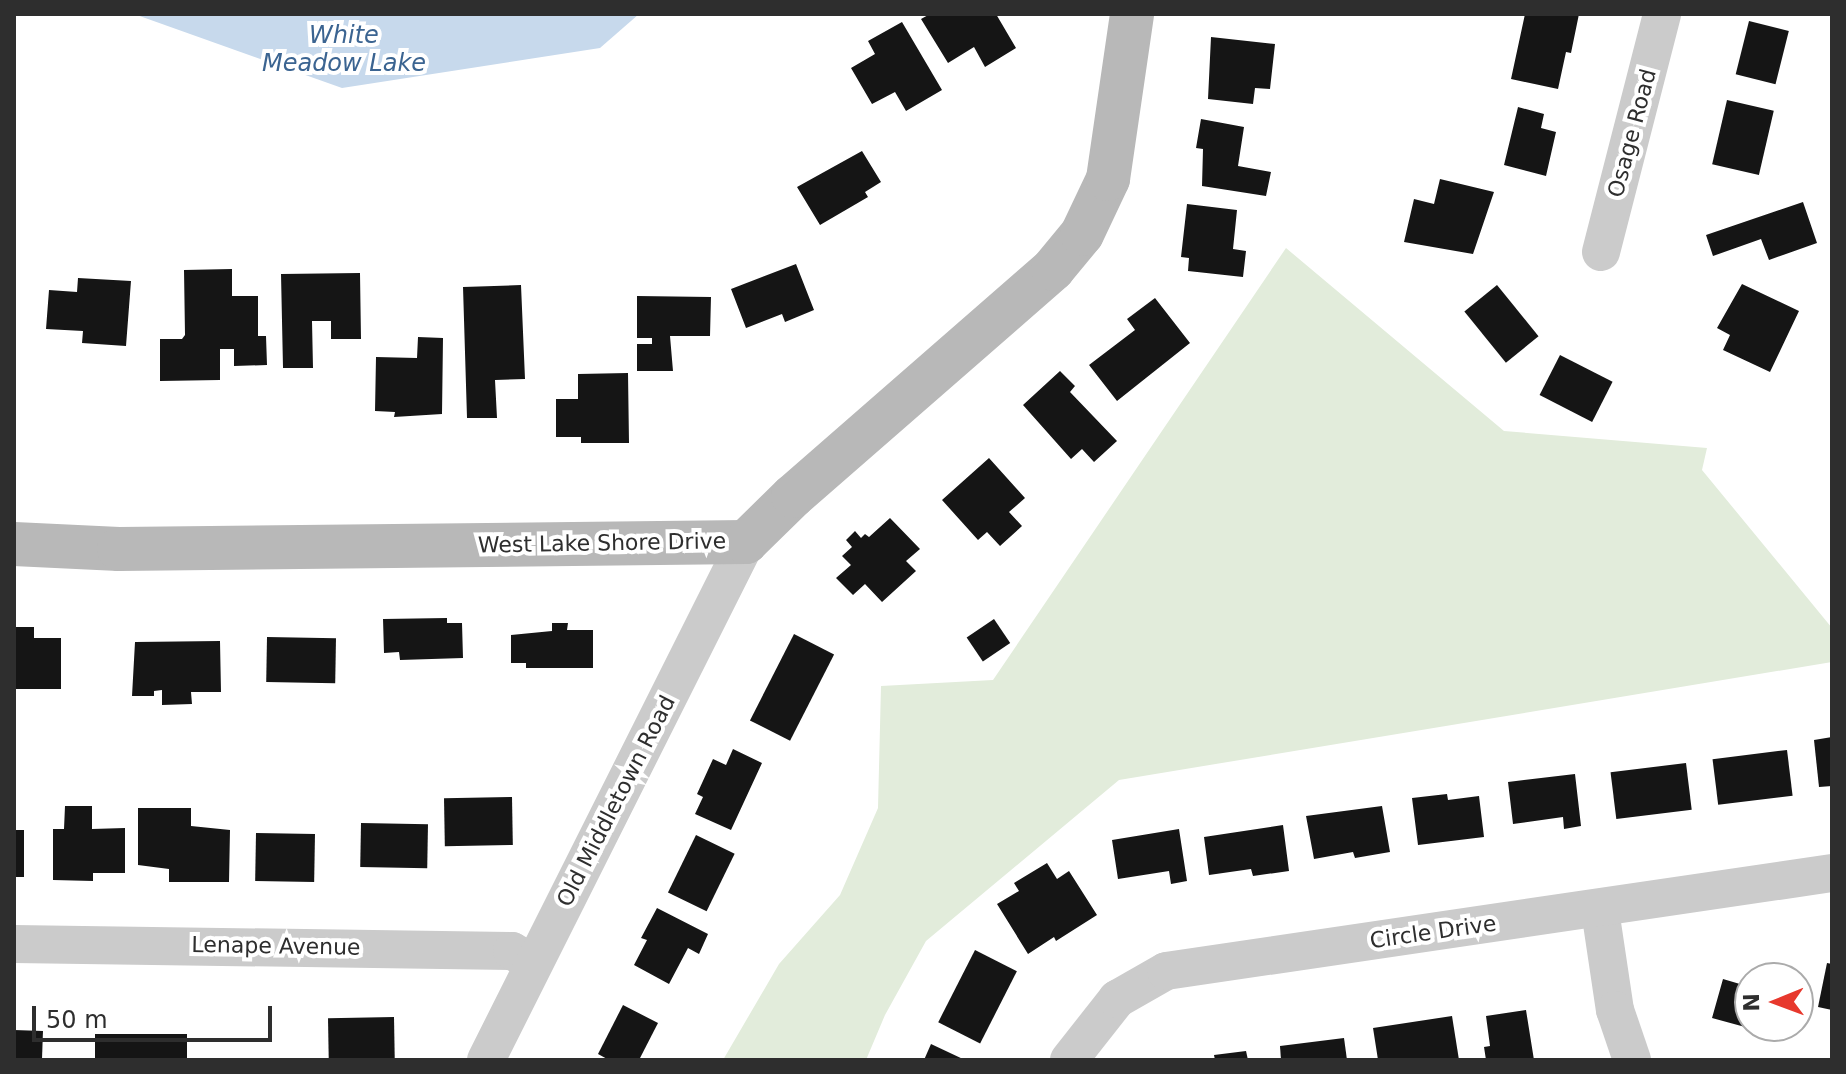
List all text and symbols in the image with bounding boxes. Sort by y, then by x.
water label: White Meadow Lake [262,22,426,78]
street label: Osage Road [1602,66,1662,200]
street label: West Lake Shore Drive [478,528,726,558]
street label: Old Middletown Road [551,691,681,911]
street label: Circle Drive [1368,910,1498,954]
street label: Lenape Avenue [191,931,361,961]
north arrow [1734,962,1814,1042]
scale bar [36,990,276,1040]
text: N [1739,993,1764,1012]
text: 50 m [46,1006,108,1034]

